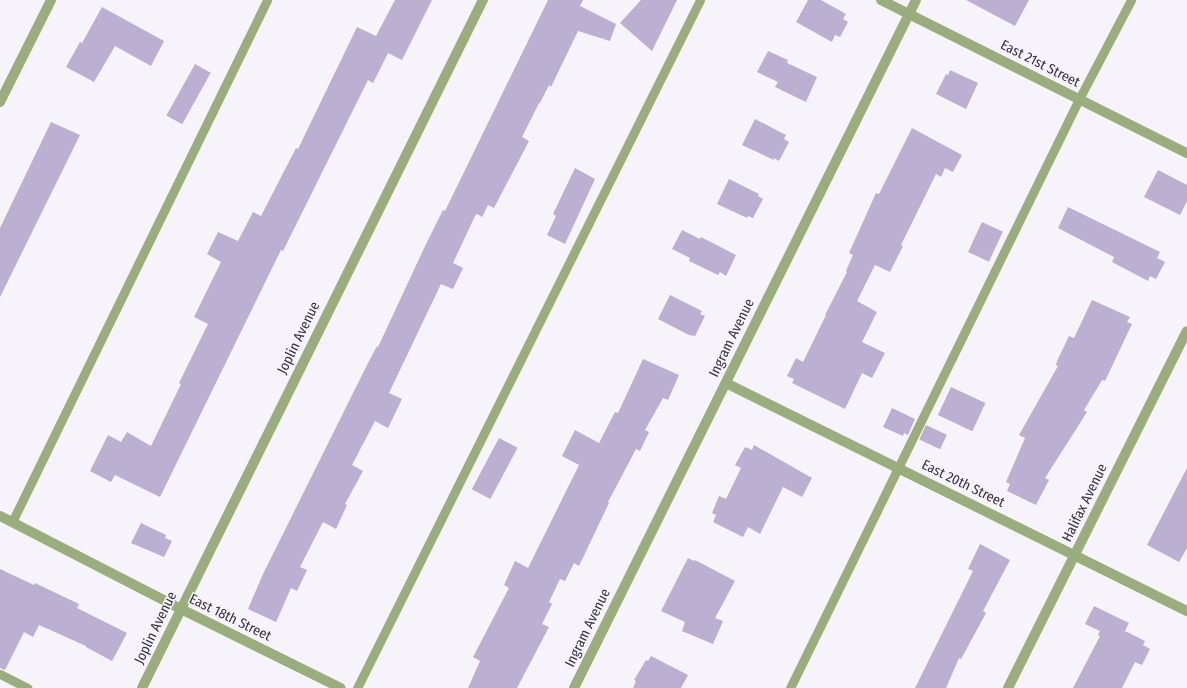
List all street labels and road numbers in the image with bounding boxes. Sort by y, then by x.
street label: East 21st Street [998,37,1082,91]
street label: Ingram Avenue [706,296,758,380]
street label: Joplin Avenue [274,299,324,377]
street label: East 20th Street [919,457,1007,511]
street label: Halifax Avenue [1059,461,1111,545]
street label: Ingram Avenue [562,586,614,670]
street label: Joplin Avenue [131,589,181,667]
street label: East 18th Street [186,591,274,645]

